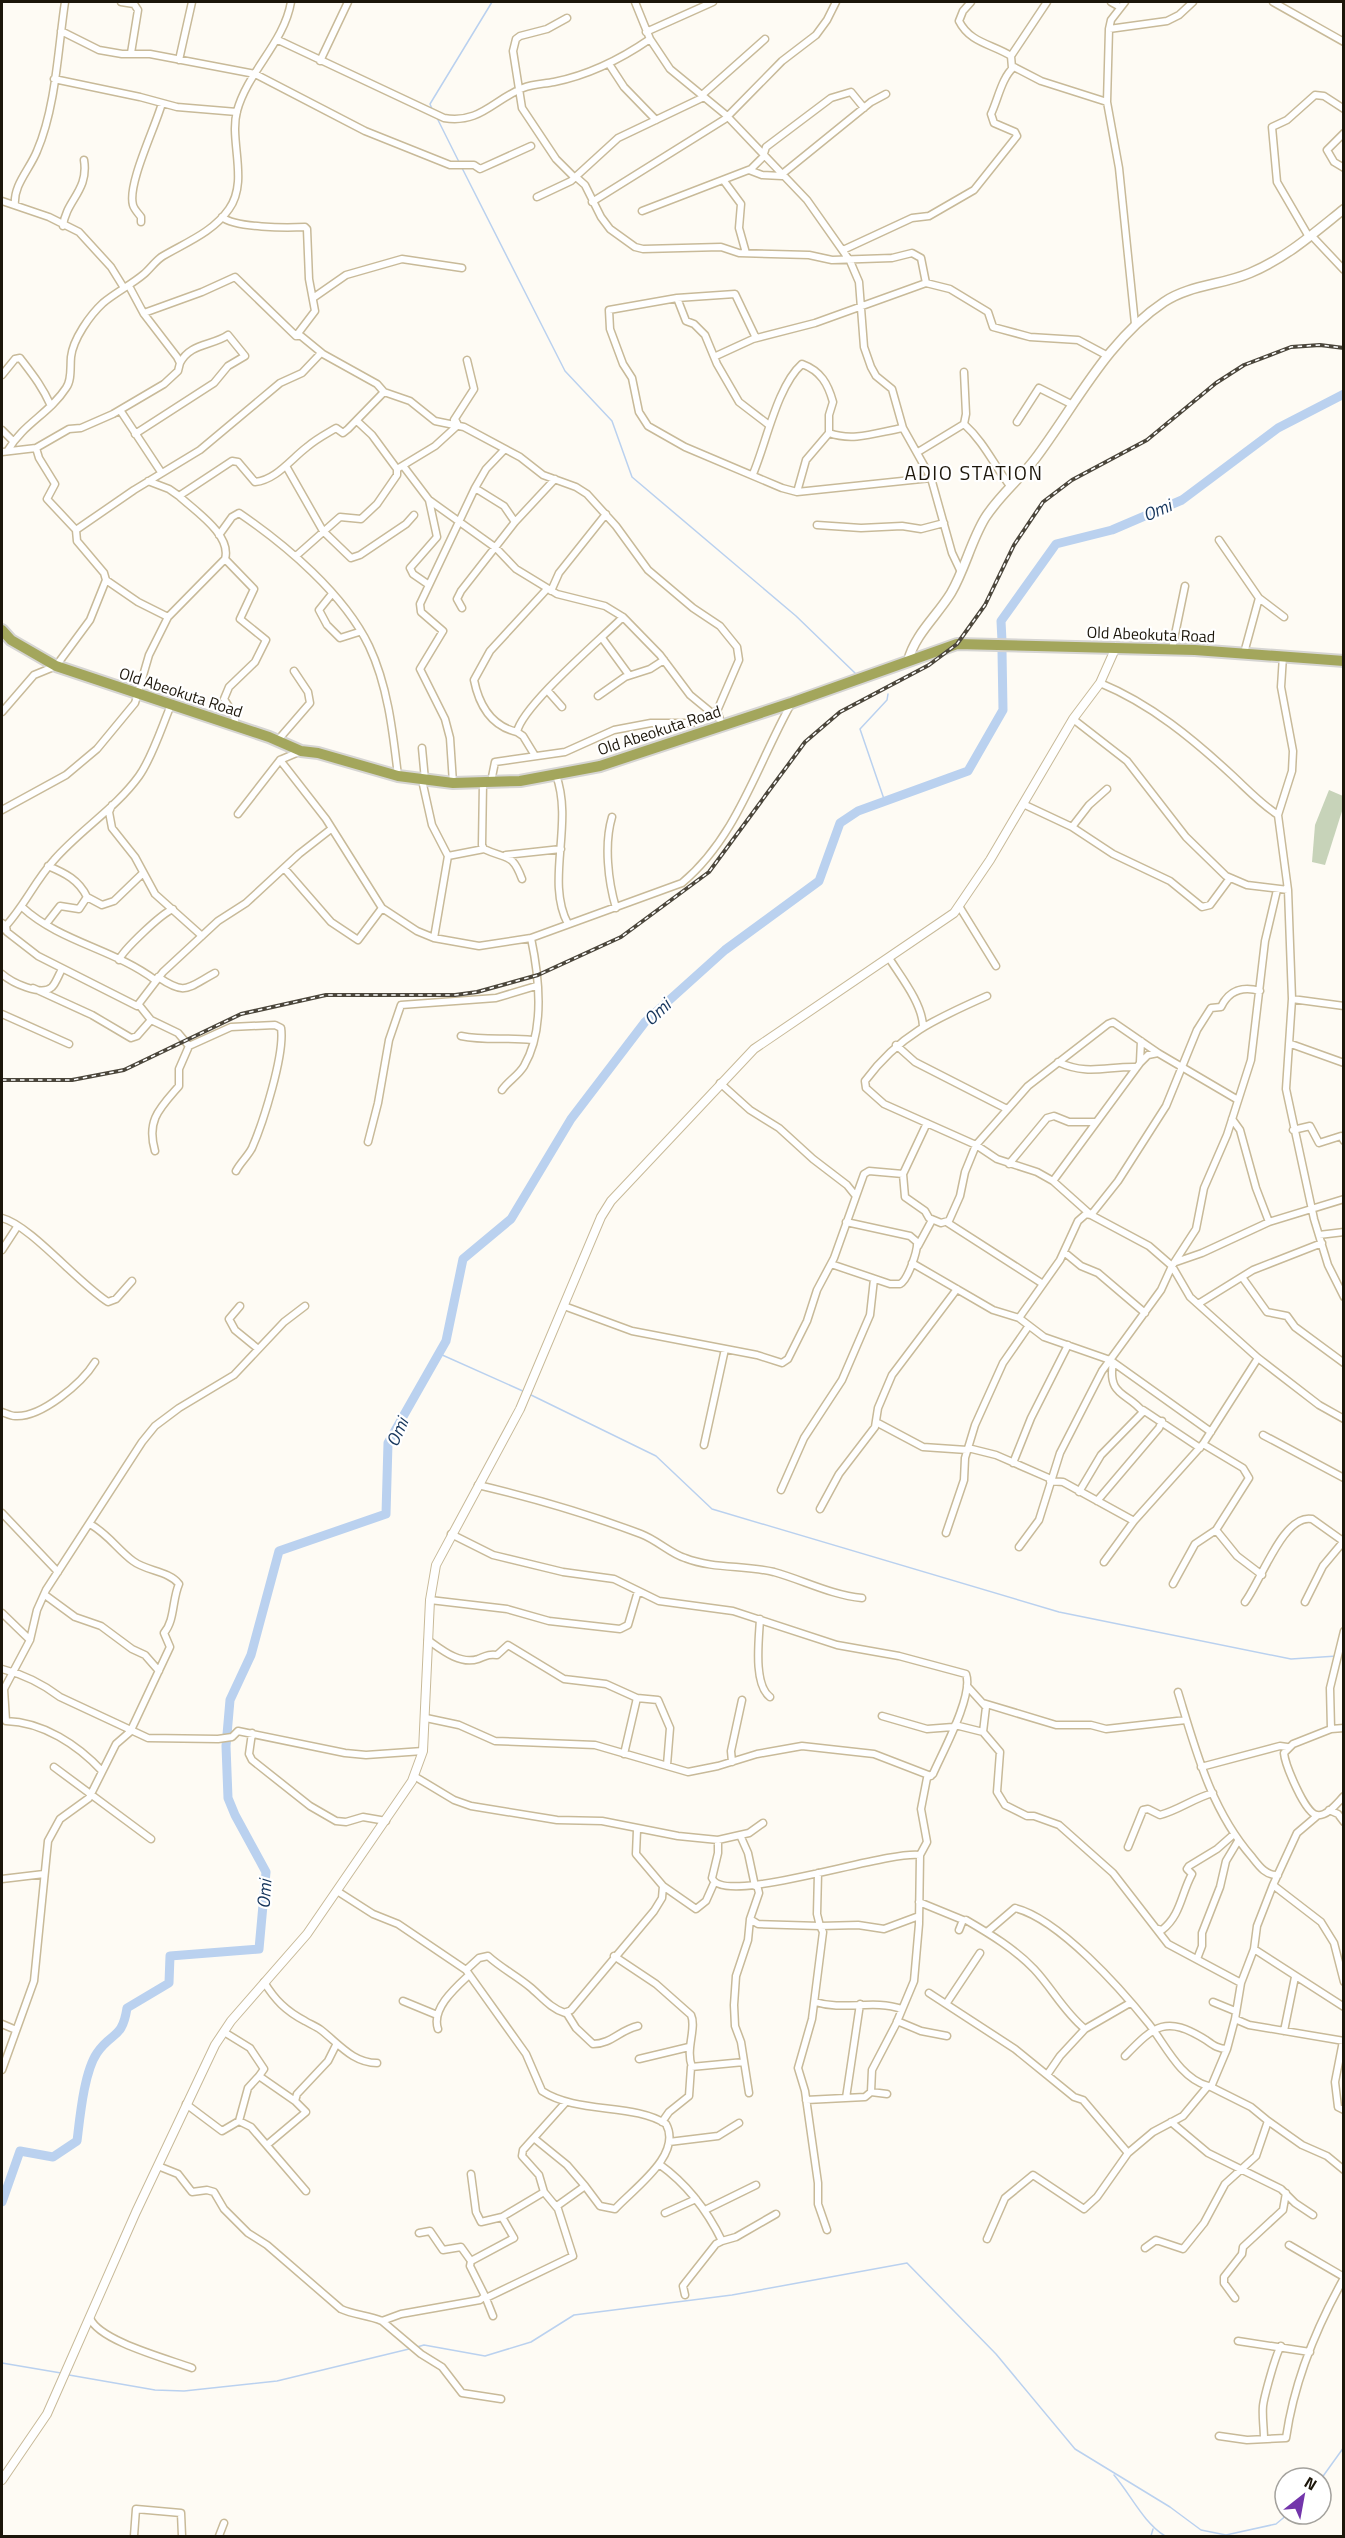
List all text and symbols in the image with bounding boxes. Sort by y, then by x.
district label: ADIO STATION [905,457,1043,488]
water label: Omi [1138,491,1178,528]
street label: Old Abeokuta Road [1086,620,1216,648]
street label: Old Abeokuta Road [116,661,246,723]
street label: Old Abeokuta Road [594,699,724,761]
water label: Omi [637,991,678,1032]
water label: Omi [379,1411,416,1451]
water label: Omi [250,1876,279,1909]
north arrow [1273,2466,1333,2526]
text: N [1300,2470,1322,2496]

